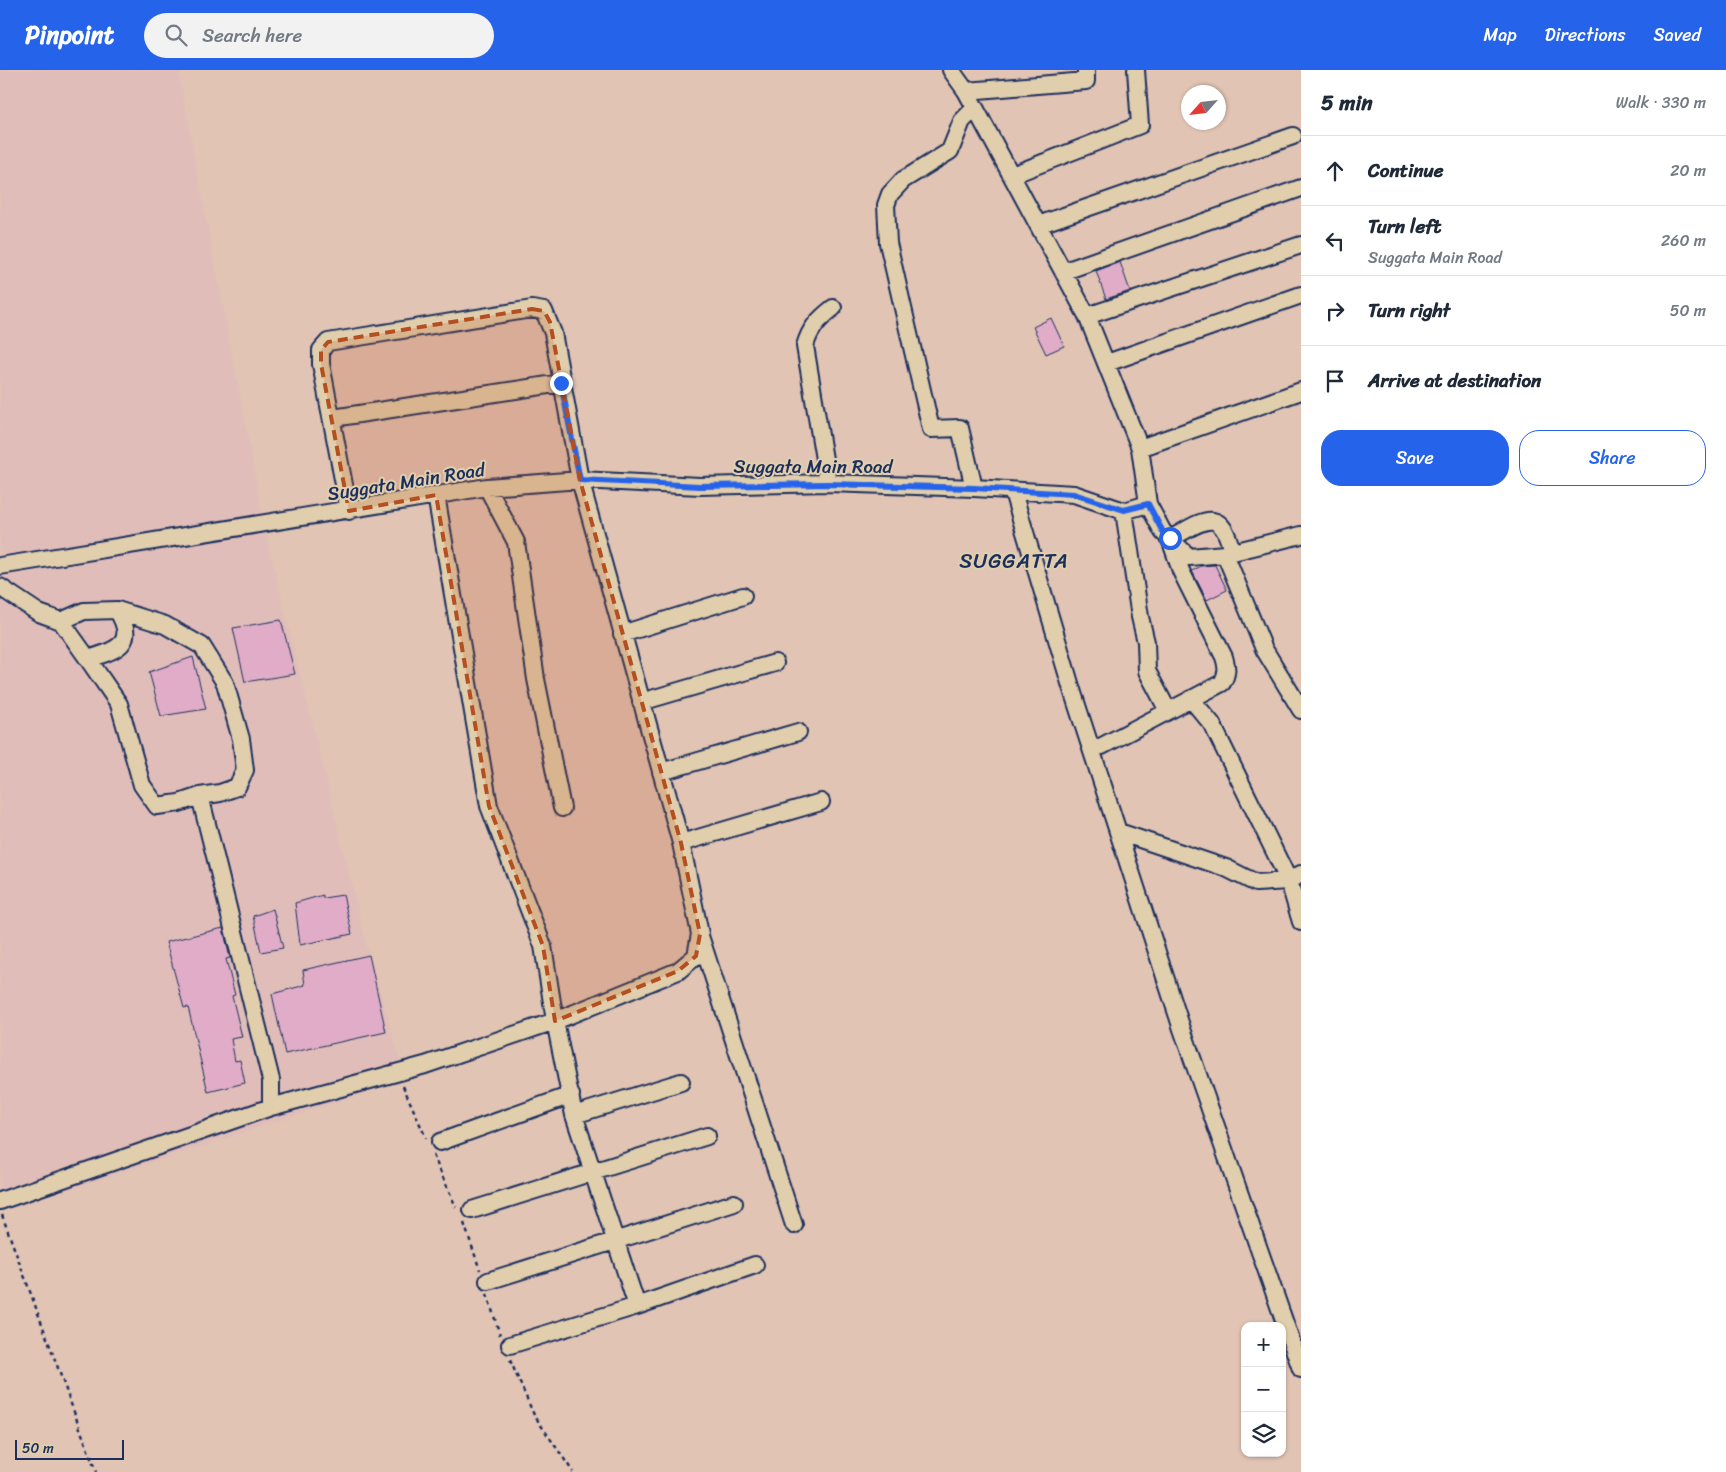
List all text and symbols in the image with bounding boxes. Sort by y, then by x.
search box [144,13,494,58]
text: Pinpoint [25,14,114,56]
text: Search here [202,19,302,52]
text: Map [1484,19,1517,51]
text: Directions [1545,19,1626,51]
text: Saved [1654,19,1701,51]
icon: search [162,21,190,49]
text: 5 min [1321,84,1373,122]
north arrow [1181,85,1226,130]
text: Walk · 330 m [1616,88,1706,117]
text: Continue [1368,154,1444,187]
text: 20 m [1670,156,1706,185]
icon: ahead [1321,157,1349,185]
text: Turn left [1368,210,1441,243]
text: 260 m [1661,226,1706,255]
icon: left [1321,227,1349,255]
text: Suggata Main Road [1368,243,1502,272]
text: Turn right [1368,294,1450,327]
text: 50 m [1670,296,1706,325]
icon: right [1321,297,1349,325]
text: Arrive at destination [1368,364,1541,397]
icon: arrive [1321,367,1349,395]
route end [550,372,573,395]
button: Save [1321,430,1509,486]
button: Share [1519,430,1706,486]
street label: Suggata Main Road [734,450,893,483]
street label: Suggata Main Road [325,453,488,510]
route start [1159,527,1182,550]
district label: SUGGATTA [959,542,1069,580]
map controls [1241,1322,1286,1457]
button: + [1241,1322,1286,1367]
button: − [1241,1367,1286,1412]
button: layers [1241,1412,1286,1457]
text: 50 m [22,1436,54,1461]
scale bar [15,1437,124,1460]

